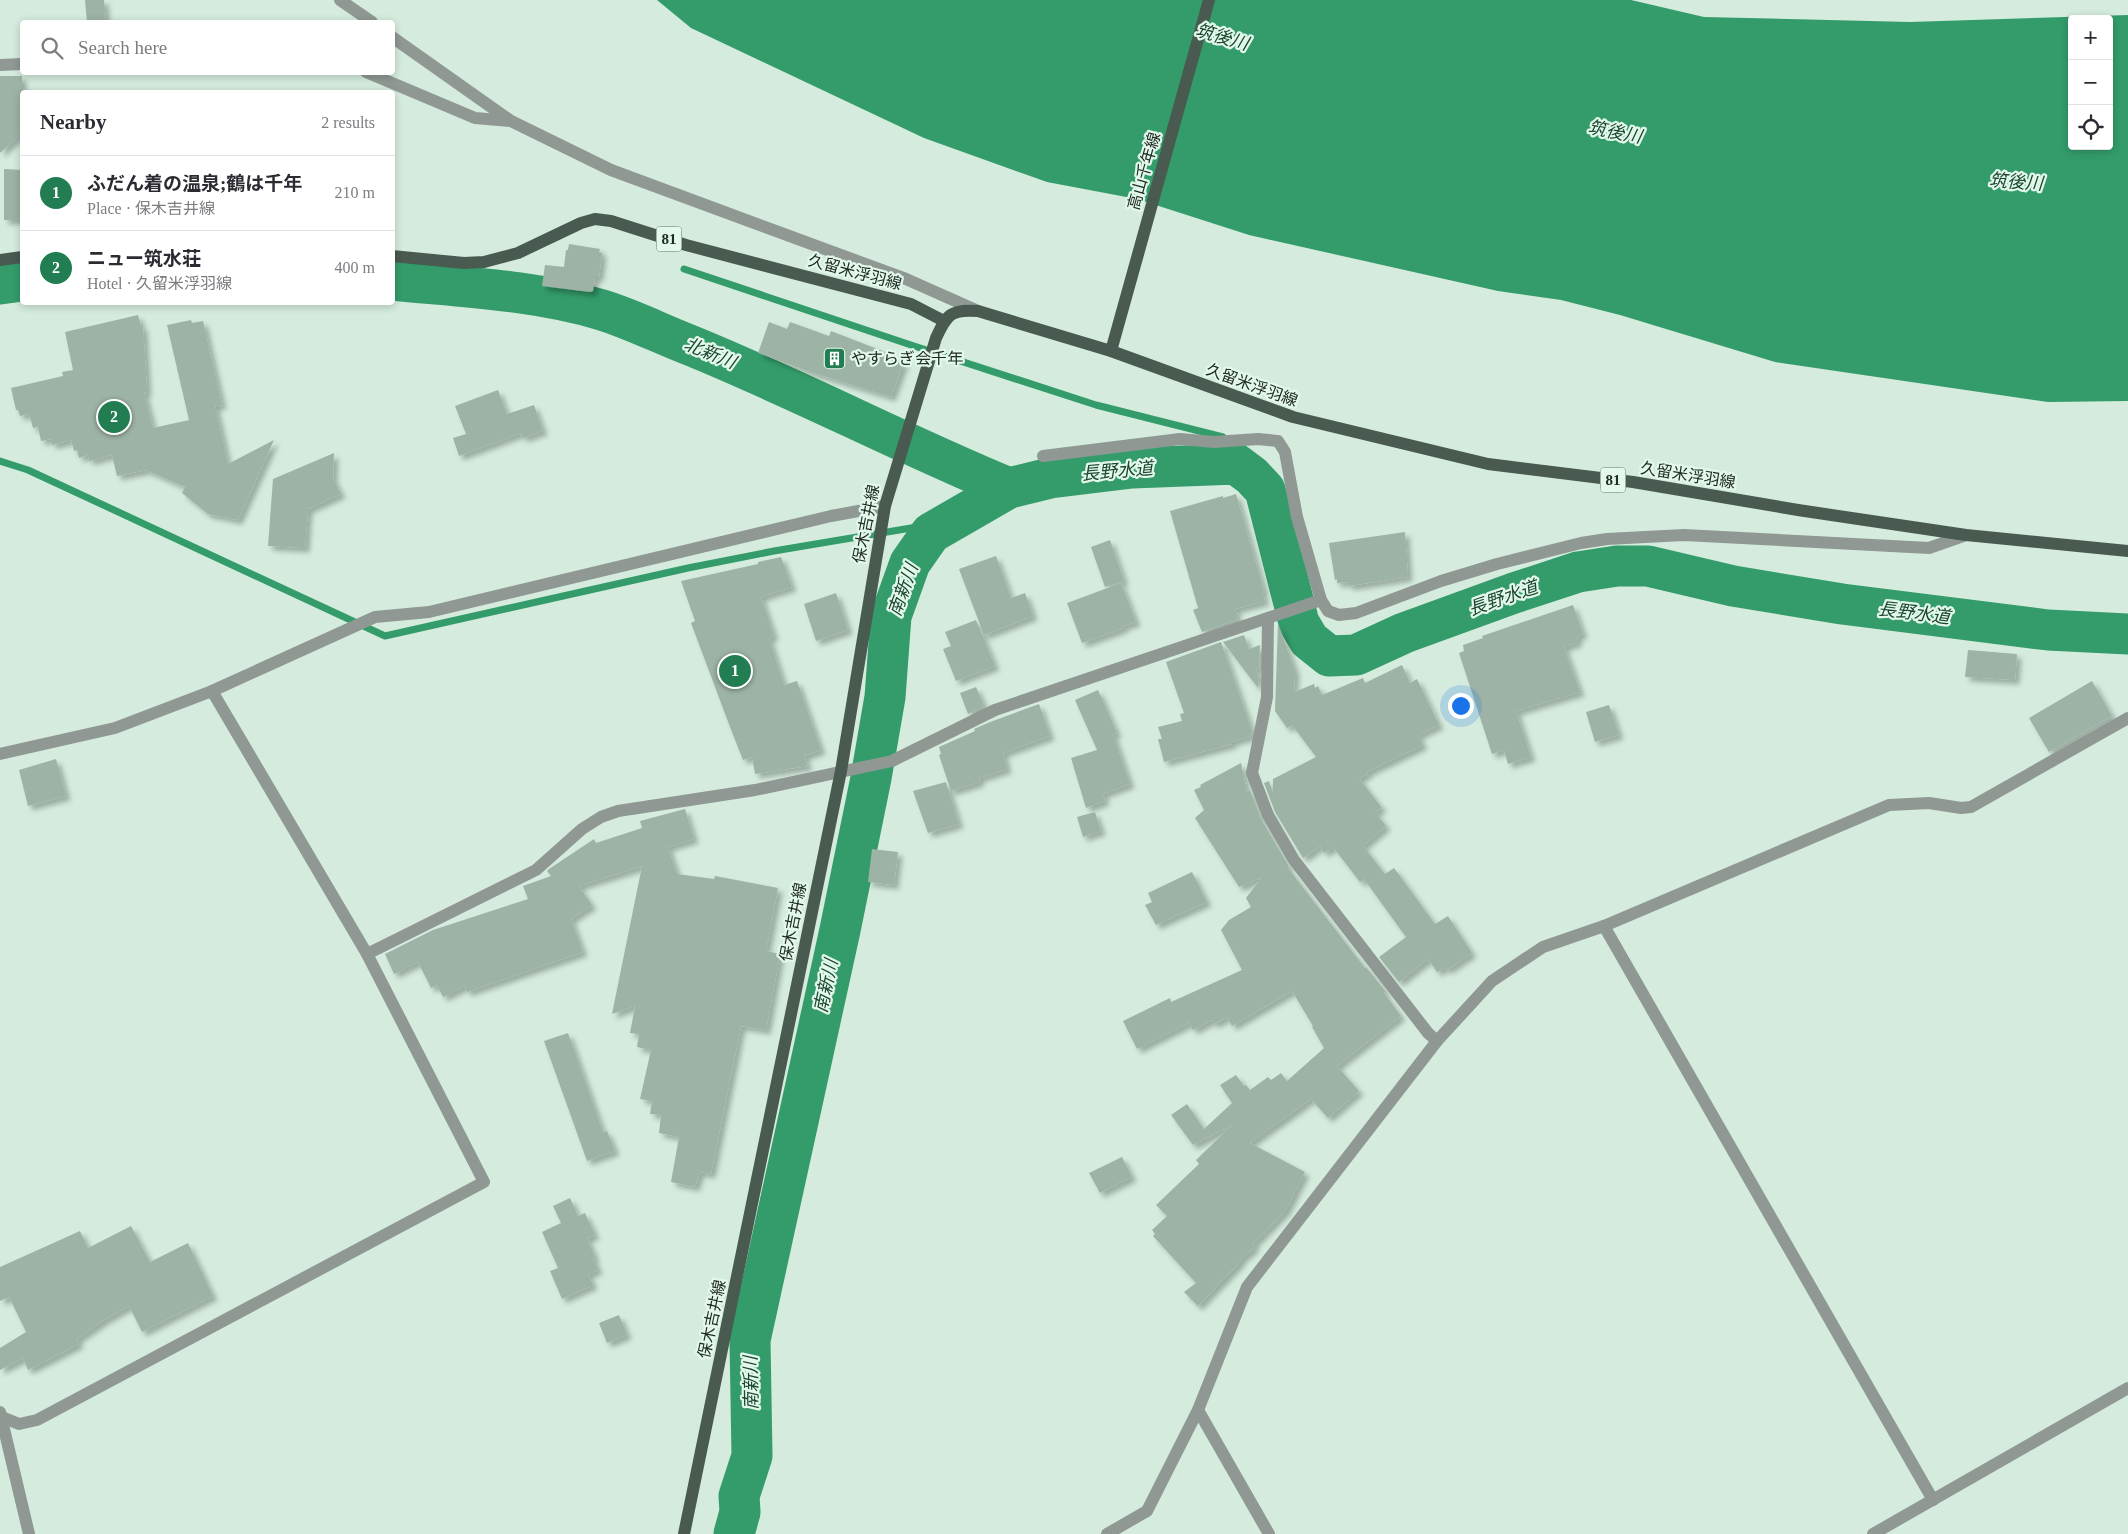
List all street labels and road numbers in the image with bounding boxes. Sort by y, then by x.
street label: 高山千年線 [1125,130,1163,212]
road number: 81 [656,226,682,252]
street label: 久留米浮羽線 [806,251,904,293]
street label: 久留米浮羽線 [1204,361,1300,409]
street label: 久留米浮羽線 [1639,459,1737,491]
road number: 81 [1600,468,1626,492]
street label: 保木吉井線 [850,483,882,565]
street label: 保木吉井線 [777,881,809,963]
street label: 保木吉井線 [695,1278,729,1360]

